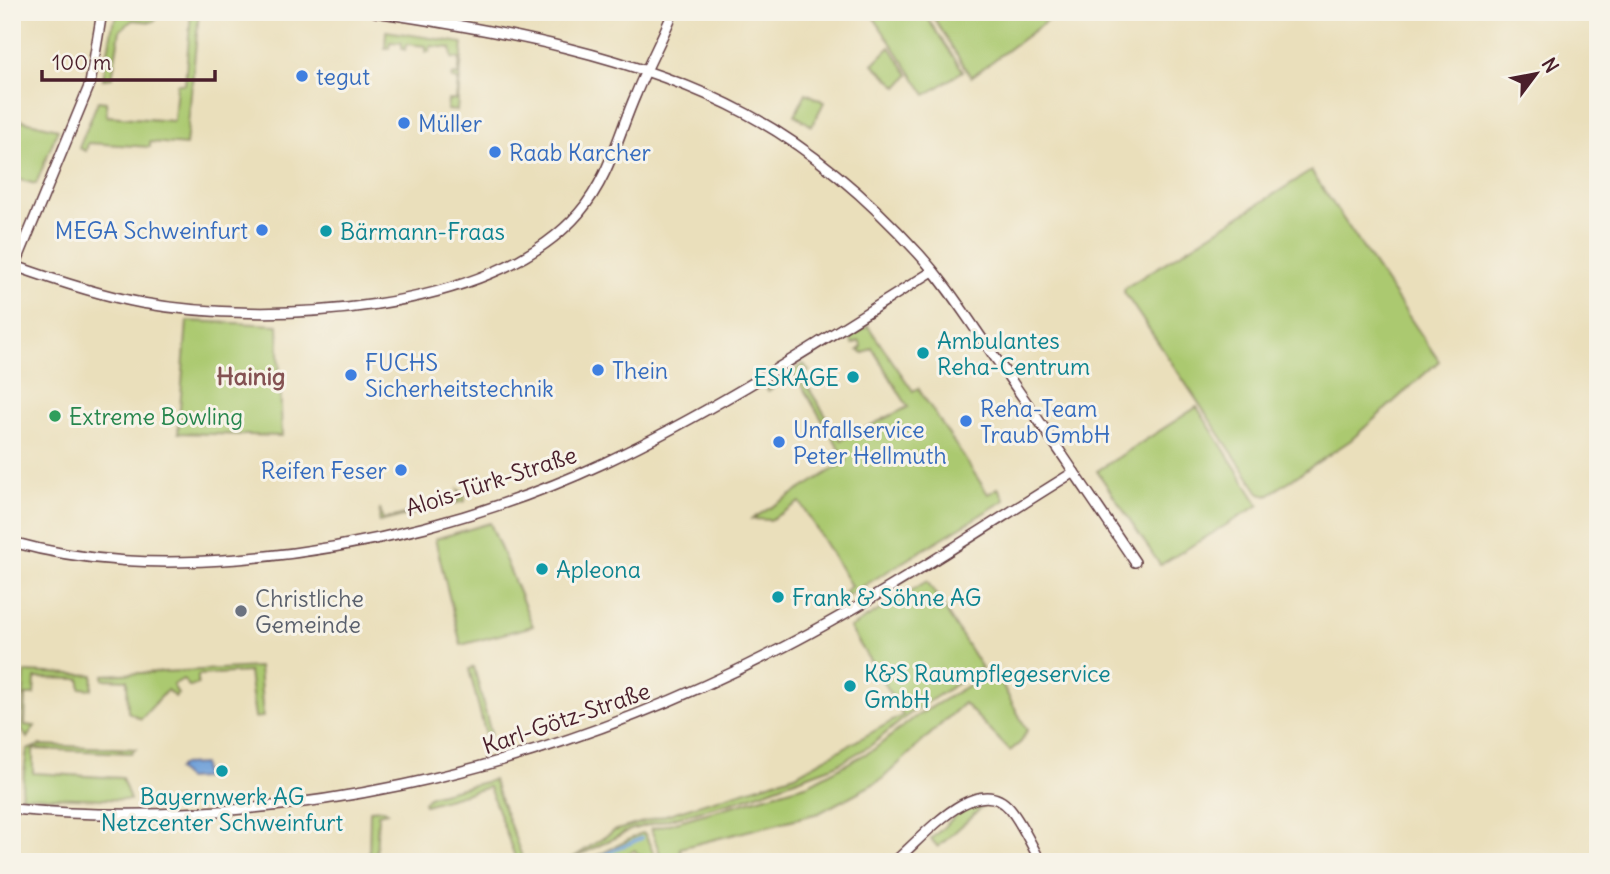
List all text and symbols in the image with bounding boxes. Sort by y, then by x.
scale bar [42,38,215,82]
north arrow [1502,38,1572,108]
text: 100 m [52,49,111,76]
text: N [1537,53,1564,77]
place label: tegut [316,62,370,91]
marker: tegut [294,68,310,84]
place label: Müller [418,109,483,138]
marker: Müller [396,115,412,131]
place label: Raab Karcher [509,138,652,167]
marker: Raab Karcher [487,144,503,160]
place label: MEGA Schweinfurt [55,216,248,245]
place label: Bärmann-Fraas [340,217,505,246]
marker: MEGA Schweinfurt [254,222,270,238]
marker: Bärmann-Fraas [318,223,334,239]
place label: Ambulantes Reha-Centrum [937,326,1090,381]
marker: Ambulantes Reha-Centrum [915,345,931,361]
place label: FUCHS Sicherheitstechnik [365,348,554,403]
place label: Thein [612,356,668,385]
district label: Hainig [217,361,285,391]
marker: Thein [590,362,606,378]
place label: ESKAGE [754,363,839,392]
marker: FUCHS Sicherheitstechnik [343,367,359,383]
marker: ESKAGE [845,369,861,385]
place label: Reha-Team Traub GmbH [980,394,1110,449]
place label: Extreme Bowling [69,402,243,431]
marker: Extreme Bowling [47,408,63,424]
marker: Reha-Team Traub GmbH [958,413,974,429]
place label: Unfallservice Peter Hellmuth [793,415,947,470]
marker: Unfallservice Peter Hellmuth [771,434,787,450]
street label: Alois-Türk-Straße [402,440,580,522]
place label: Reifen Feser [261,456,388,485]
marker: Reifen Feser [393,462,409,478]
place label: Apleona [556,555,641,584]
marker: Apleona [534,561,550,577]
place label: Frank & Söhne AG [792,583,981,612]
place label: Christliche Gemeinde [255,584,364,639]
marker: Frank & Söhne AG [770,589,786,605]
marker: Christliche Gemeinde [233,603,249,619]
place label: K&S Raumpflegeservice GmbH [864,659,1111,714]
street label: Karl-Götz-Straße [478,676,654,760]
marker: K&S Raumpflegeservice GmbH [842,678,858,694]
marker: Bayernwerk AG Netzcenter Schweinfurt [214,763,230,779]
place label: Bayernwerk AG Netzcenter Schweinfurt [101,782,344,837]

